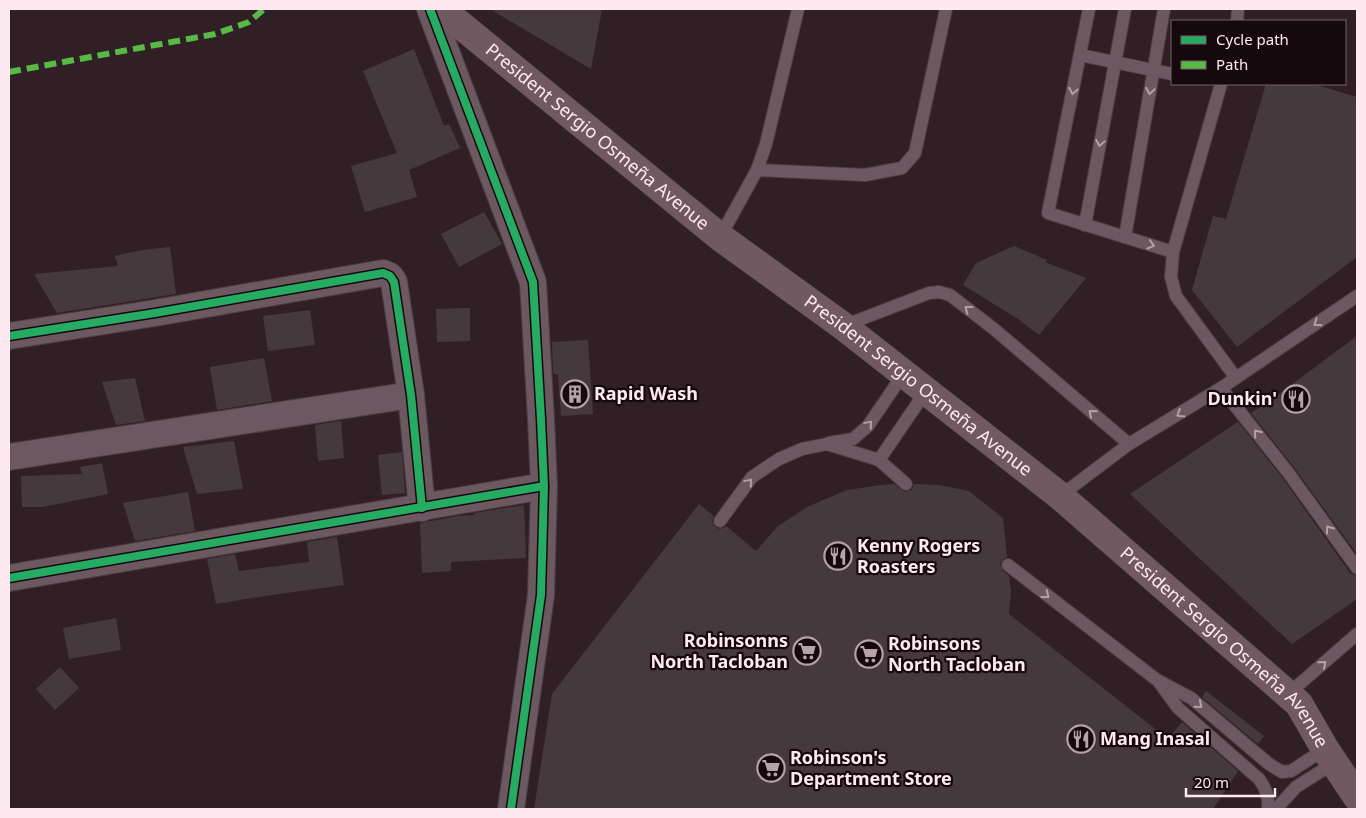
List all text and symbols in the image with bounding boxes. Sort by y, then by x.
legend [1171,20,1346,85]
text: Cycle path [1216,29,1289,49]
street label: President Sergio Osmeña Avenue [481,37,715,235]
text: Path [1216,54,1248,74]
one-way arrow [1068,86,1078,95]
one-way arrow [1145,87,1155,96]
one-way arrow [1095,138,1105,147]
one-way arrow [1147,240,1155,250]
street label: President Sergio Osmeña Avenue [800,289,1038,481]
one-way arrow [965,306,974,314]
one-way arrow [1313,317,1323,326]
building icon: Rapid Wash [560,379,590,409]
place label: Rapid Wash [594,381,698,405]
restaurant icon: Dunkin' [1281,384,1311,414]
place label: Dunkin' [1208,386,1277,410]
one-way arrow [1176,407,1185,417]
one-way arrow [1089,409,1098,418]
one-way arrow [863,421,871,430]
one-way arrow [1254,430,1262,439]
one-way arrow [744,479,752,488]
one-way arrow [1326,525,1335,534]
place label: Kenny Rogers Roasters [857,533,980,578]
restaurant icon: Kenny Rogers Roasters [823,541,853,571]
street label: President Sergio Osmeña Avenue [1115,541,1335,752]
one-way arrow [1041,589,1050,598]
place label: Robinsonns North Tacloban [650,628,788,673]
place label: Robinsons North Tacloban [888,631,1026,676]
supermarket icon: Robinsonns North Tacloban [792,636,822,666]
supermarket icon: Robinsons North Tacloban [854,639,884,669]
one-way arrow [1317,661,1326,670]
one-way arrow [1194,699,1203,708]
restaurant icon: Mang Inasal [1066,724,1096,754]
place label: Mang Inasal [1100,726,1210,750]
place label: Robinson's Department Store [790,745,952,790]
supermarket icon: Robinson's Department Store [756,753,786,783]
scale bar [1186,766,1275,798]
text: 20 m [1194,772,1229,792]

